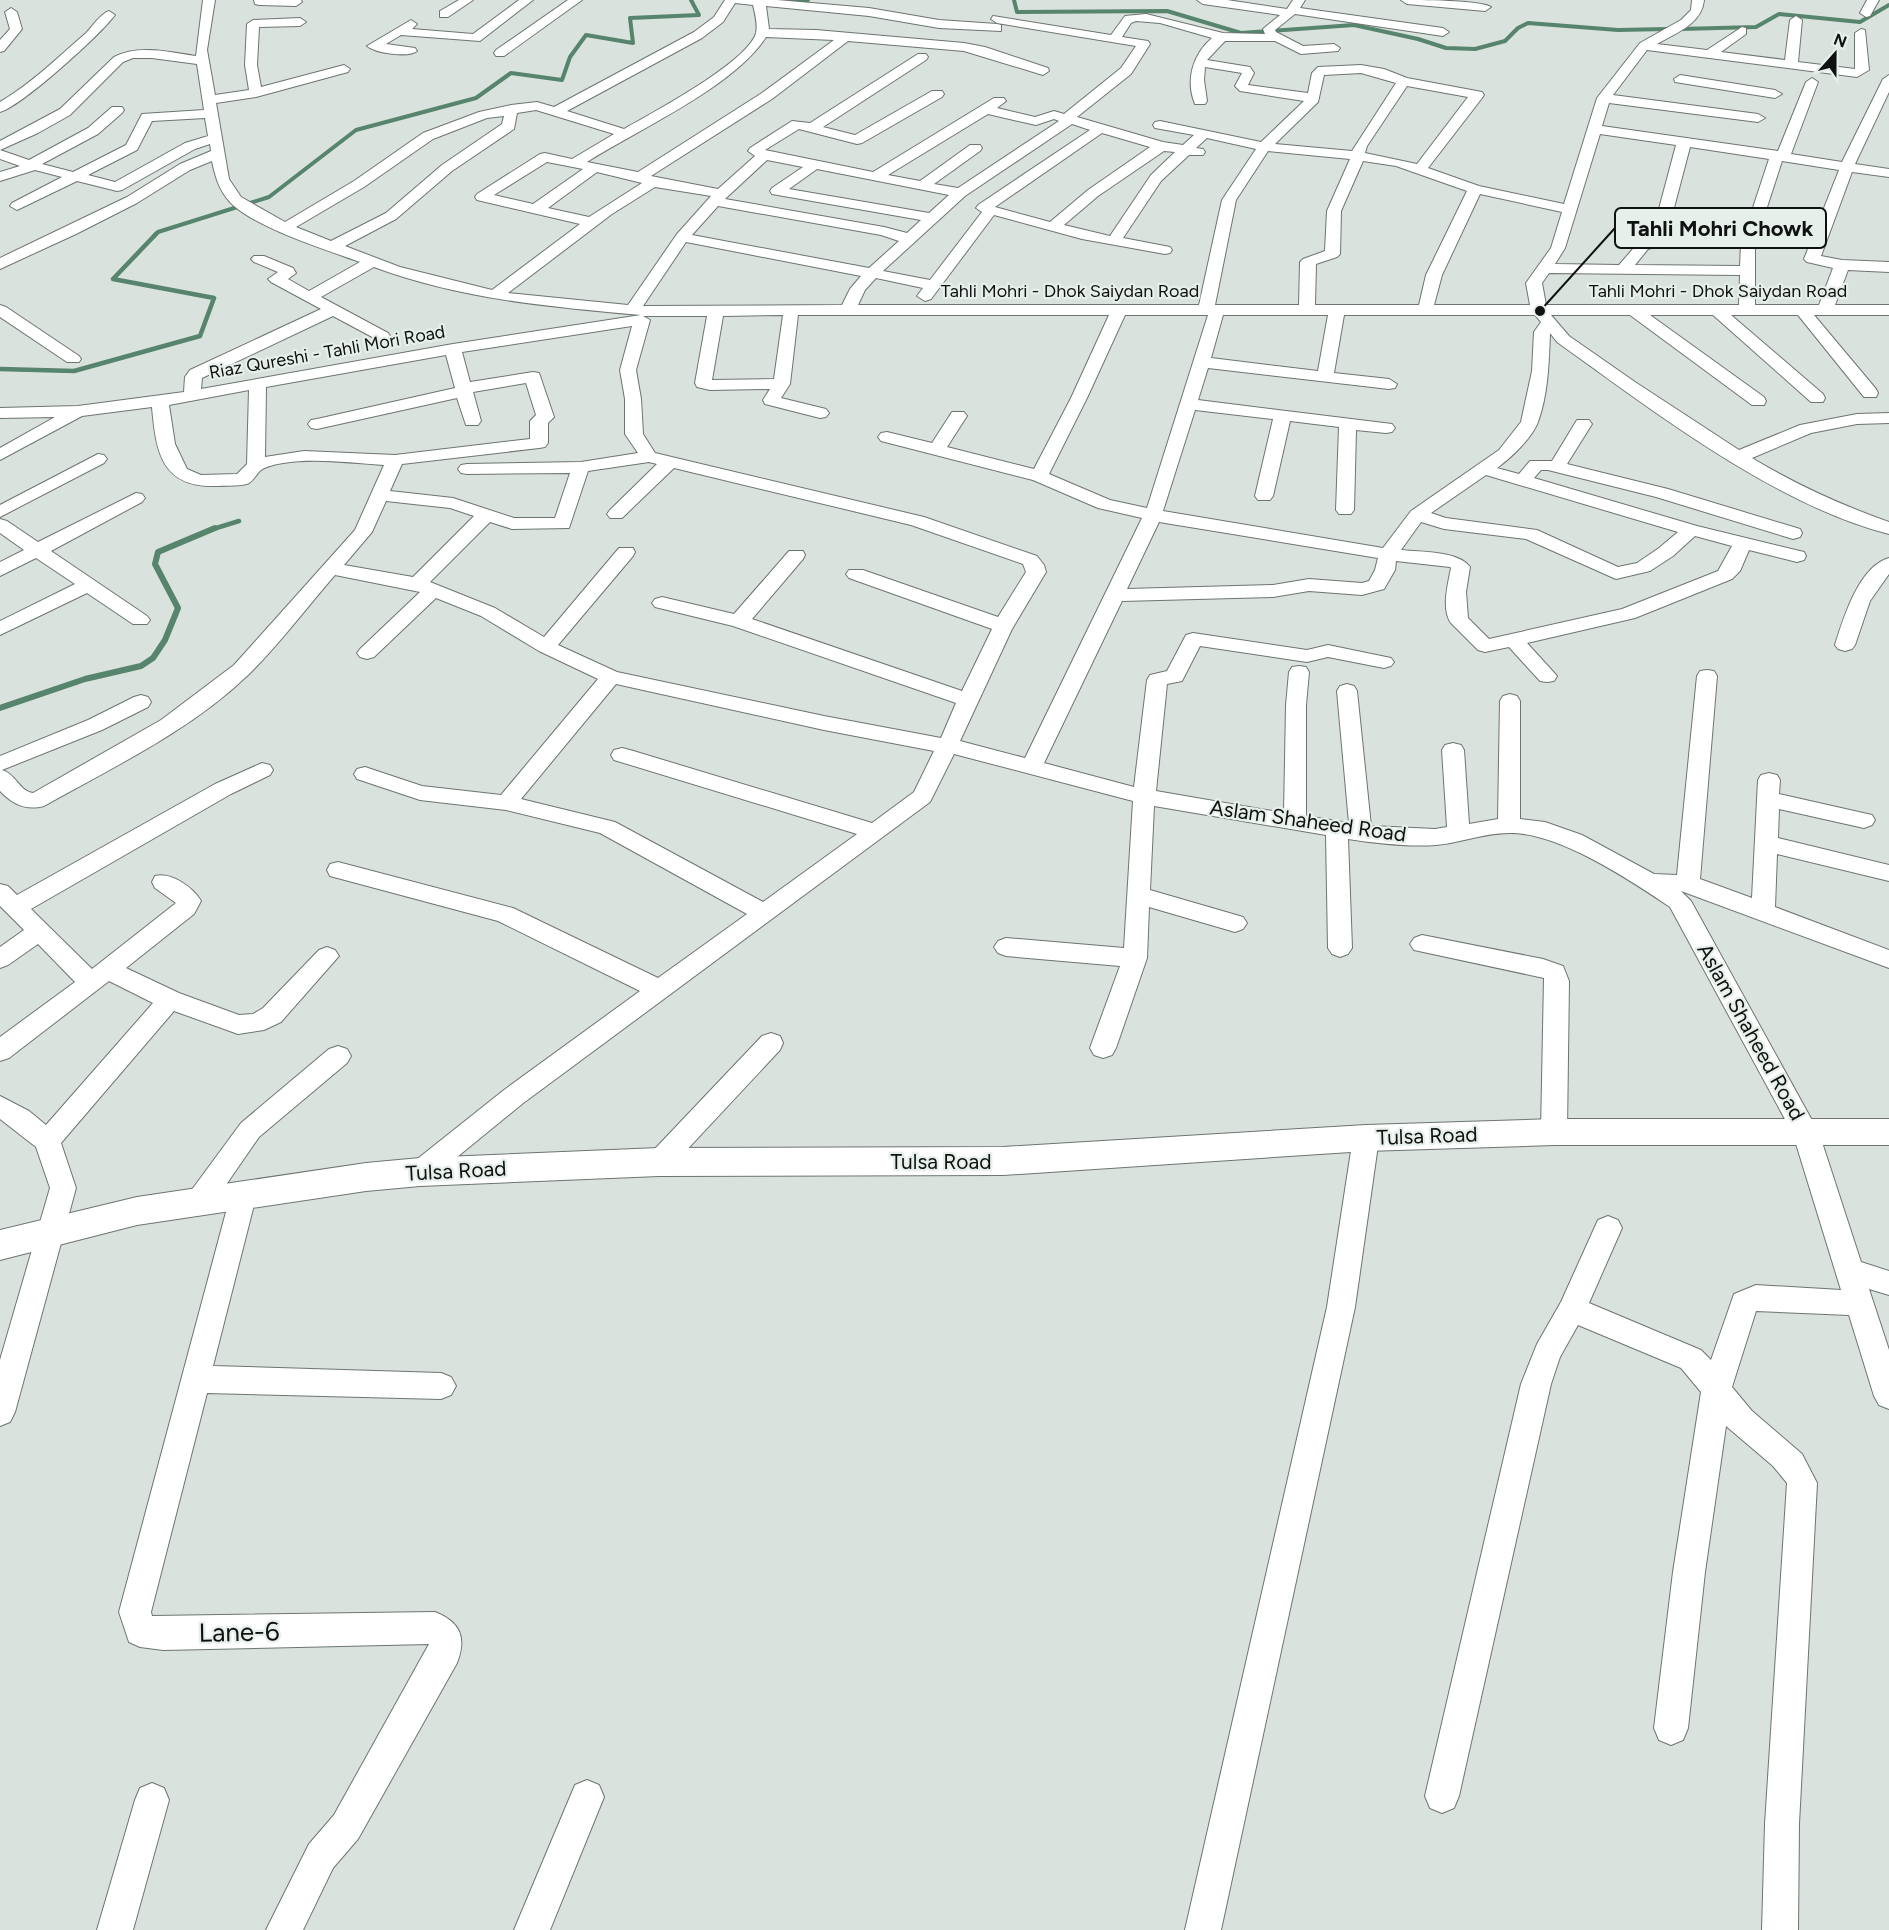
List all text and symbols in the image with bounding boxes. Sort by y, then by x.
north arrow [1805,24,1865,84]
text: N [1831,29,1849,52]
callout: Tahli Mohri Chowk [1615,208,1826,248]
text: Tahli Mohri Chowk [1627,215,1813,242]
street label: Tahli Mohri - Dhok Saiydan Road [941,280,1199,302]
street label: Tahli Mohri - Dhok Saiydan Road [1589,280,1847,302]
street label: Riaz Qureshi - Tahli Mori Road [207,320,447,384]
street label: Aslam Shaheed Road [1208,794,1408,847]
street label: Aslam Shaheed Road [1692,939,1810,1124]
street label: Tulsa Road [1376,1121,1478,1150]
street label: Tulsa Road [891,1149,991,1174]
street label: Tulsa Road [405,1155,507,1186]
street label: Lane-6 [198,1615,280,1649]

